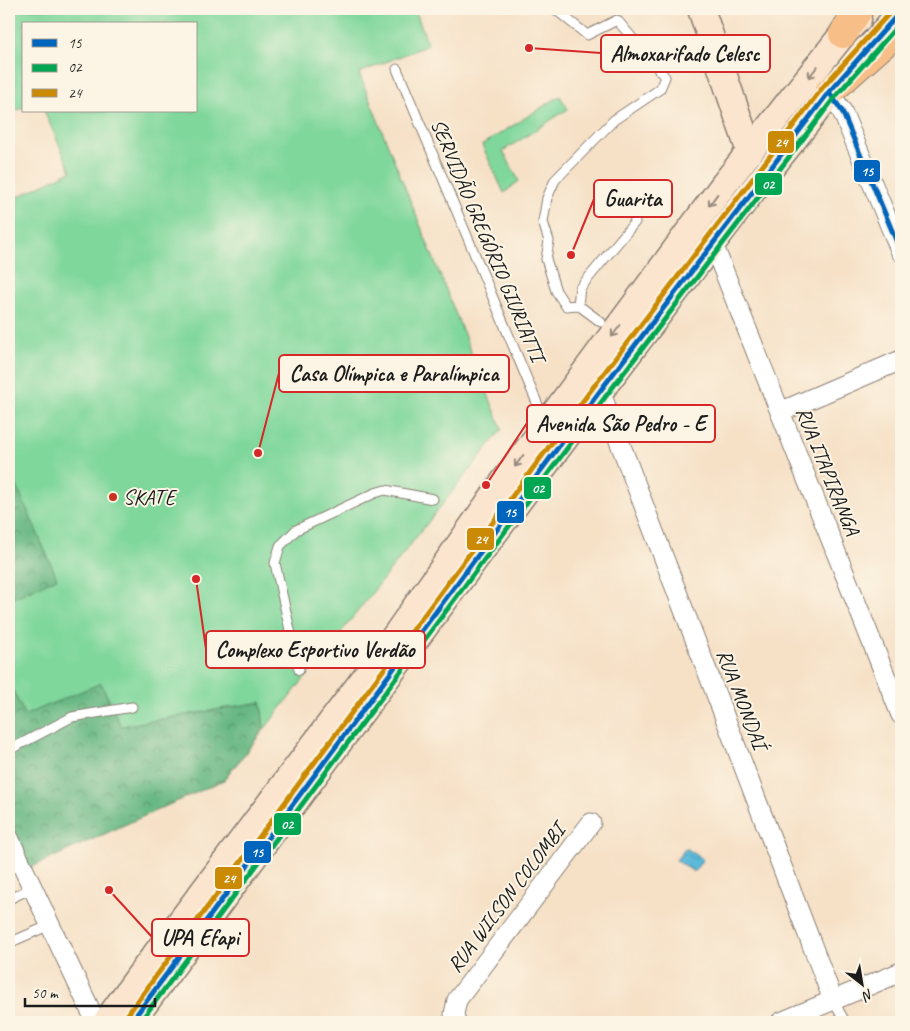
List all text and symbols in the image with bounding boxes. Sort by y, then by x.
legend [22,22,198,112]
text: 15 [68,34,83,53]
callout: Almoxarifado Celesc [601,35,770,72]
text: Almoxarifado Celesc [610,40,760,68]
text: 02 [68,58,83,77]
one-way arrow [807,66,818,79]
text: 24 [68,84,83,103]
street label: SERVIDÃO GREGÓRIO GIURIATTI [425,115,553,369]
line badge: 24 [767,130,795,154]
text: 24 [775,134,789,151]
line badge: 15 [853,159,881,183]
text: 15 [861,163,875,180]
line badge: 02 [754,172,783,196]
text: 02 [762,176,776,193]
callout: Guarita [594,180,672,217]
text: Guarita [604,185,664,213]
one-way arrow [707,193,718,206]
one-way arrow [611,324,621,338]
callout: Casa Olímpica e Paralímpica [279,355,509,392]
text: Casa Olímpica e Paralímpica [290,360,500,388]
street label: RUA ITAPIRANGA [790,403,866,540]
callout: Avenida São Pedro - E [527,405,715,442]
text: Avenida São Pedro - E [536,410,709,438]
one-way arrow [514,454,524,468]
line badge: 02 [523,476,552,500]
text: 02 [532,480,546,497]
place label: SKATE [123,484,178,510]
marker: SKATE [107,491,119,503]
line badge: 15 [496,500,525,524]
text: 15 [504,504,518,521]
line badge: 24 [466,527,495,551]
text: 24 [475,531,489,548]
callout: Complexo Esportivo Verdão [206,631,425,668]
text: Complexo Esportivo Verdão [215,636,417,664]
street label: RUA MONDAÍ [711,645,775,757]
line badge: 02 [273,812,302,836]
street label: RUA WILSON COLOMBI [442,815,573,977]
text: 02 [281,816,295,833]
line badge: 15 [243,840,272,864]
text: 15 [251,844,265,861]
line badge: 24 [214,866,243,890]
text: 24 [223,870,237,887]
callout: UPA Efapi [152,919,249,956]
text: UPA Efapi [161,924,241,952]
north arrow [838,958,888,1008]
scale bar [25,976,155,1008]
text: 50 m [32,984,59,1003]
text: N [858,985,877,1005]

